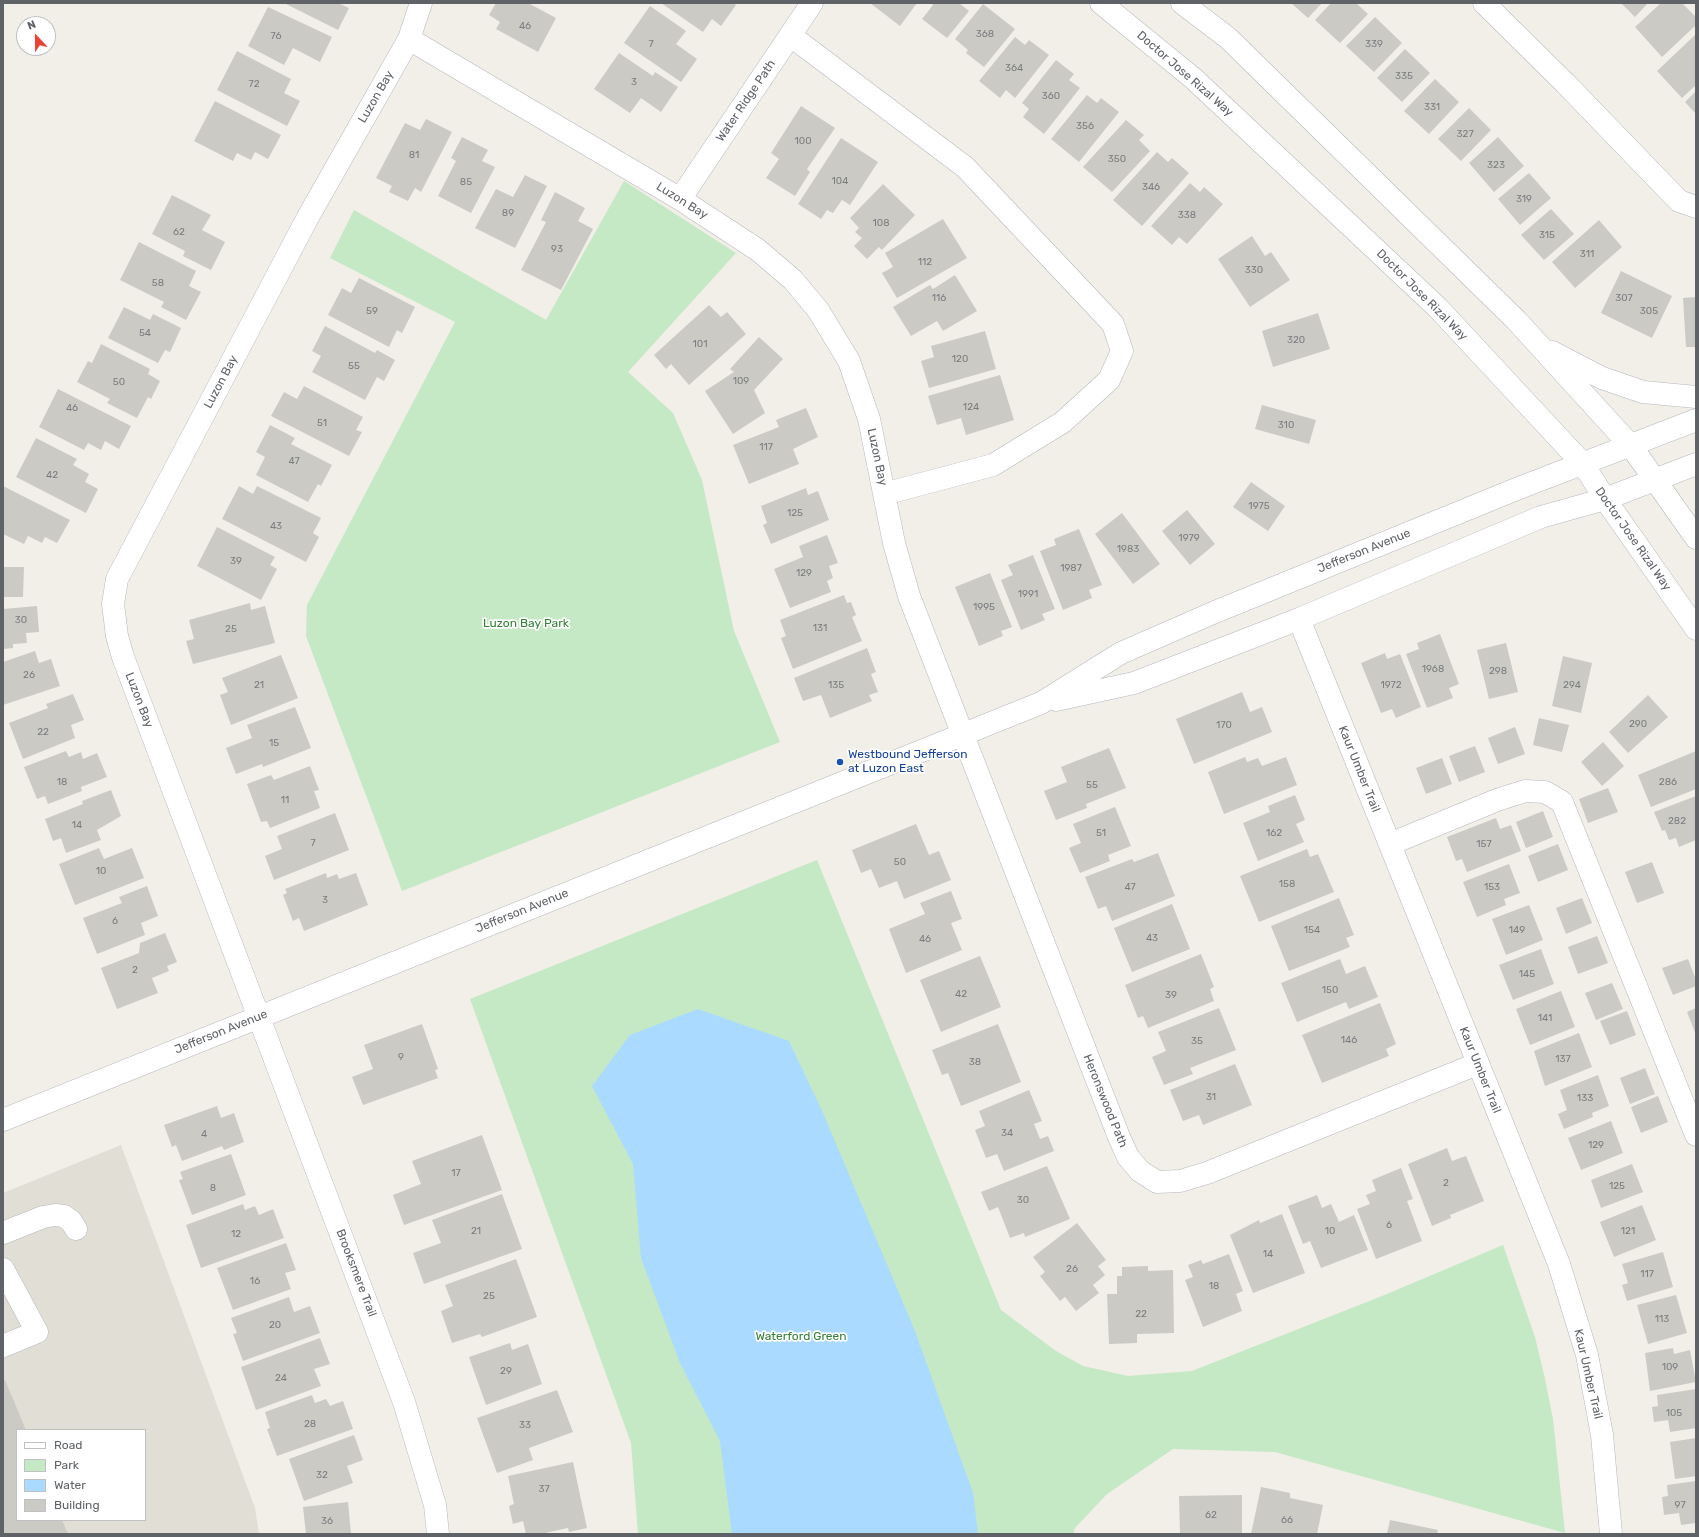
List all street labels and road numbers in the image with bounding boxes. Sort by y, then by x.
street label: Doctor Jose Rizal Way [1134,28,1236,120]
street label: Water Ridge Path [713,57,779,145]
street label: Luzon Bay [355,68,397,126]
street label: Luzon Bay [654,180,710,222]
street label: Doctor Jose Rizal Way [1373,246,1471,344]
street label: Luzon Bay [201,353,241,411]
street label: Luzon Bay [864,427,890,487]
street label: Doctor Jose Rizal Way [1592,485,1674,593]
street label: Jefferson Avenue [1315,526,1413,576]
street label: Luzon Bay [122,670,156,730]
street label: Kaur Umber Trail [1335,724,1383,814]
street label: Jefferson Avenue [473,886,571,936]
street label: Jefferson Avenue [172,1007,270,1057]
street label: Kaur Umber Trail [1456,1025,1504,1115]
street label: Heronswood Path [1080,1052,1130,1150]
street label: Brooksmere Trail [333,1227,379,1319]
street label: Kaur Umber Trail [1571,1328,1605,1420]

